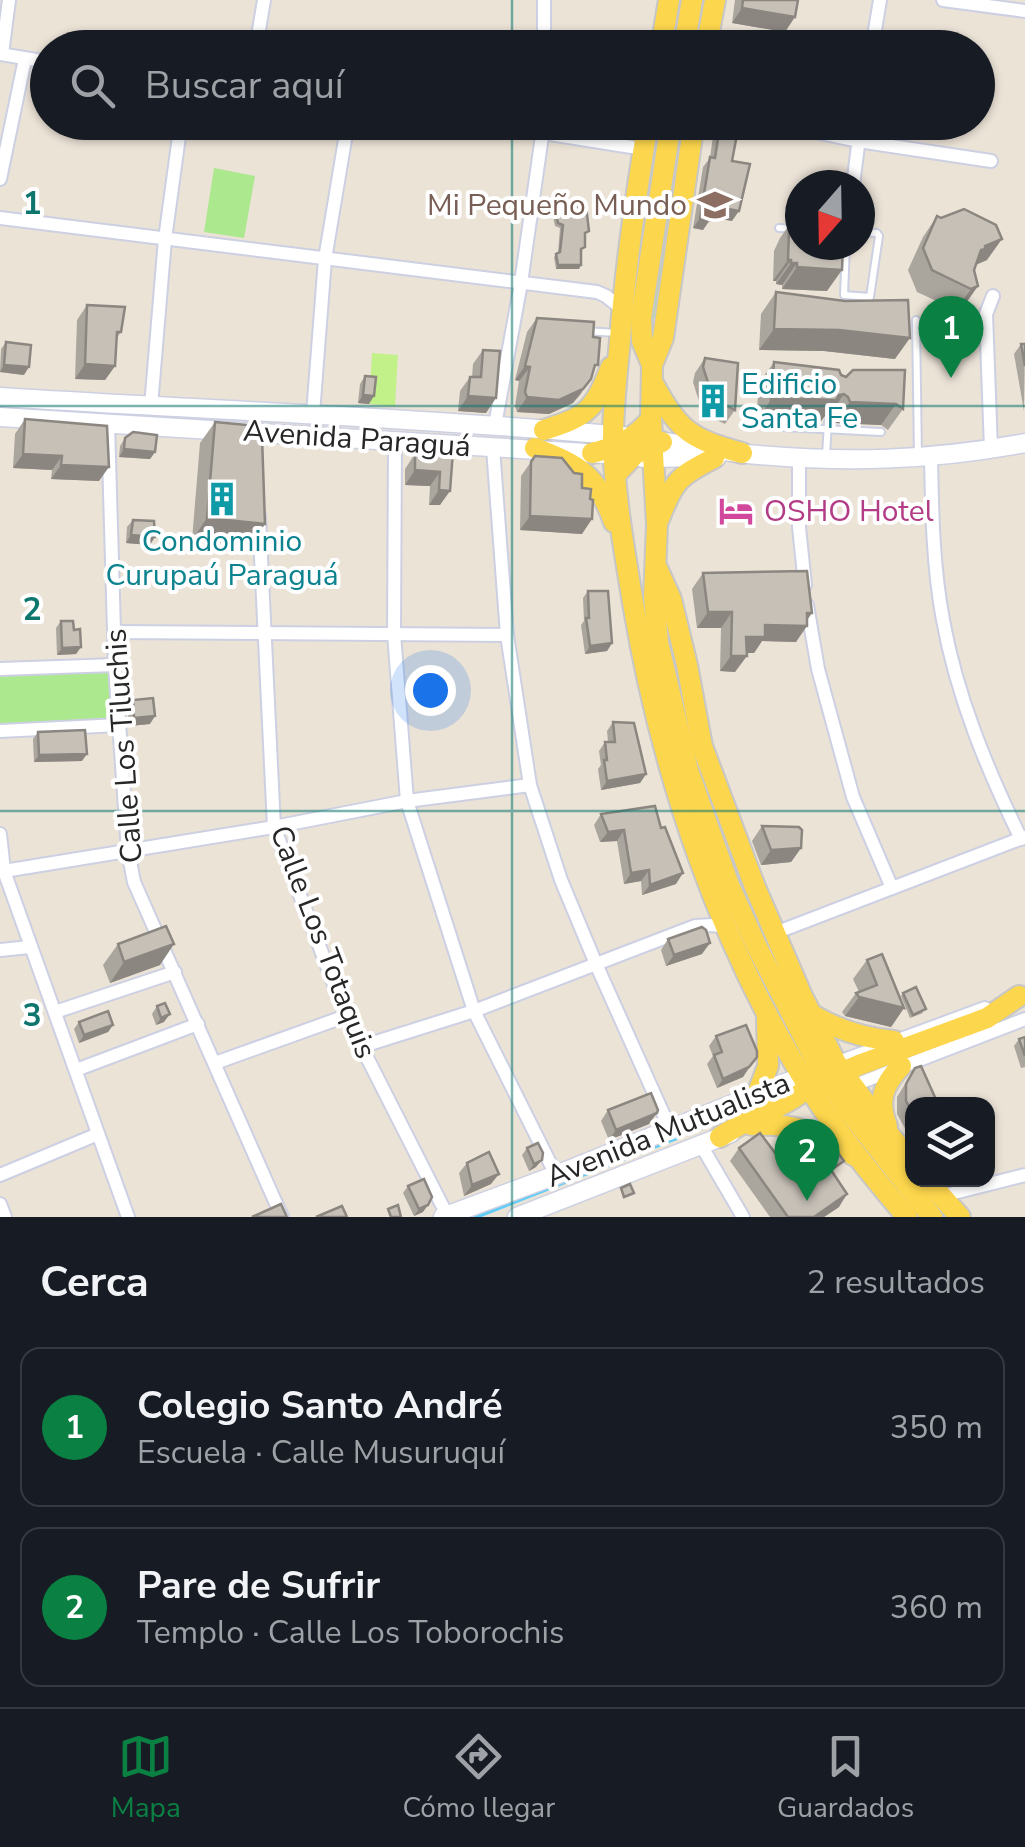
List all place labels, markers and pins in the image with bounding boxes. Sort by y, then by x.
place label: Mi Pequeño Mundo [427,185,687,226]
school or university icon: Mi Pequeño Mundo [696,186,734,224]
pin: 1 [918,296,984,378]
place label: Edificio Santa Fe [741,364,858,439]
building icon: Edificio Santa Fe [694,382,732,420]
building icon: Condominio Curupaú Paraguá [203,480,241,518]
place label: OSHO Hotel [764,491,934,532]
hotel icon: OSHO Hotel [717,492,755,530]
place label: Condominio Curupaú Paraguá [105,521,339,596]
pin: 2 [774,1118,840,1201]

